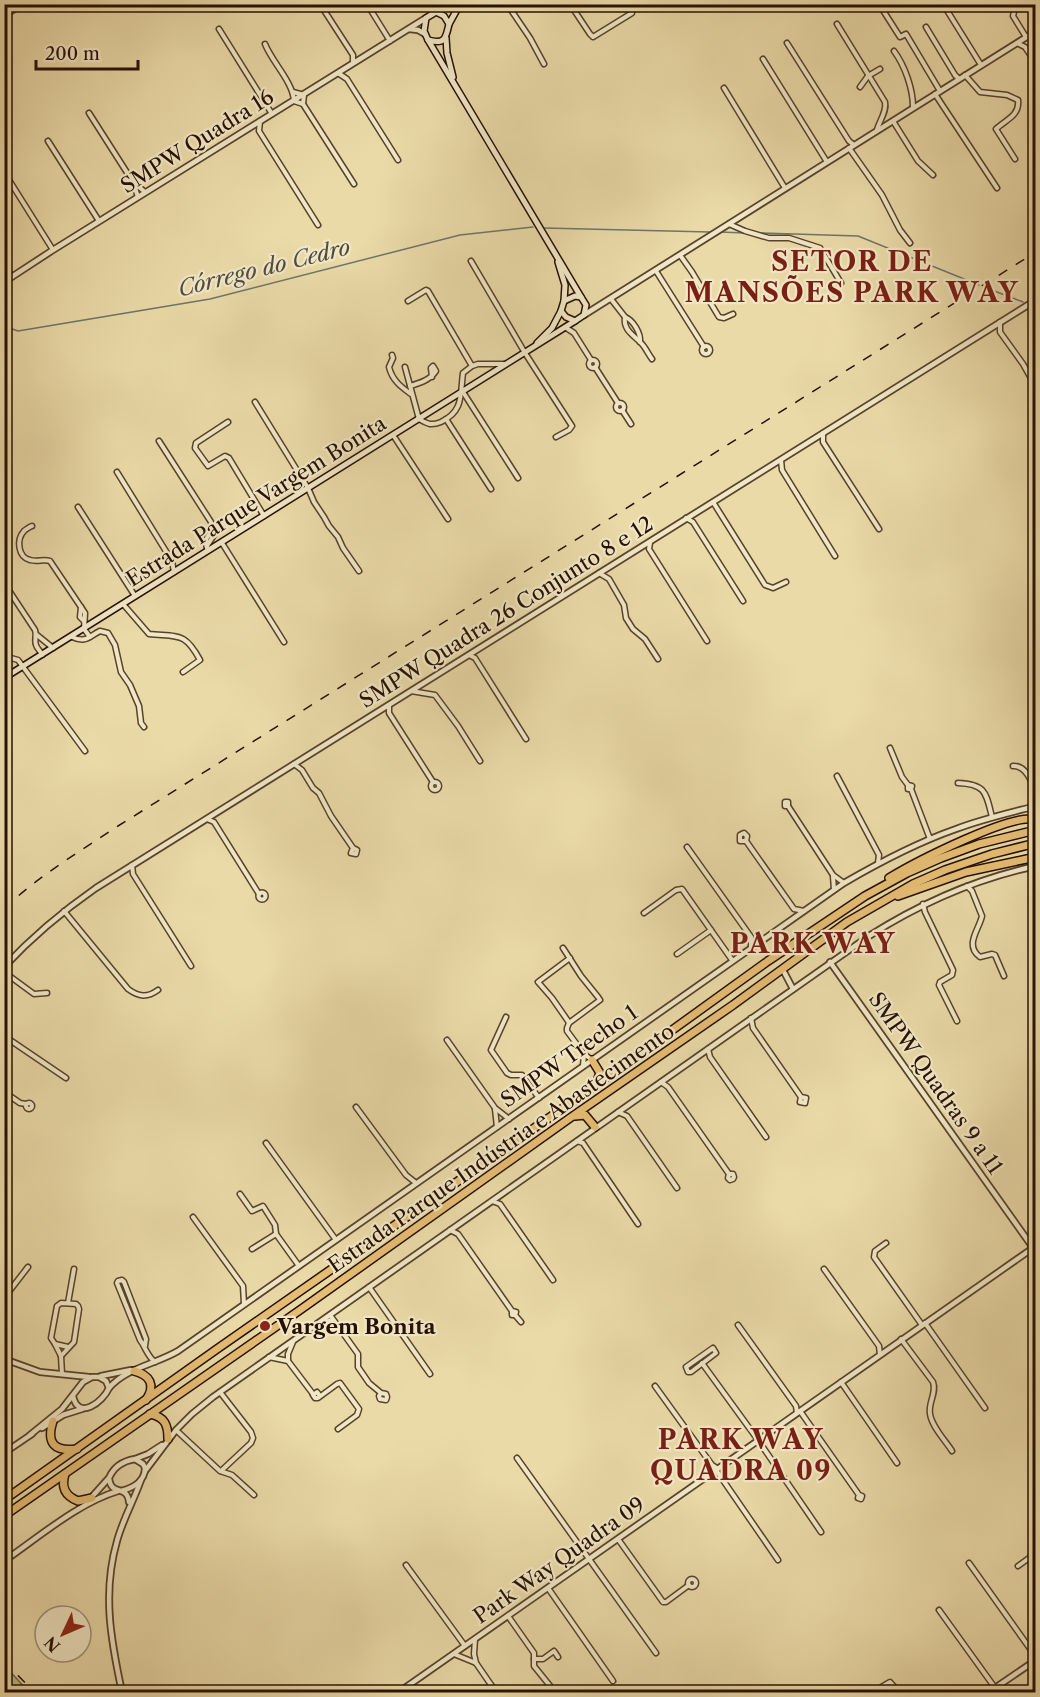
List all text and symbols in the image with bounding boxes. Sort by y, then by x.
scale bar [36,33,138,71]
text: 200 m [45,43,100,65]
street label: SMPW Quadra 16 [116,84,278,198]
water label: Córrego do Cedro [175,234,353,302]
district label: SETOR DE MANSÕES PARK WAY [684,245,1020,309]
street label: Estrada Parque Vargem Bonita [121,410,391,592]
street label: SMPW Quadra 26 Conjunto 8 e 12 [355,511,657,713]
district label: PARK WAY [730,927,896,960]
street label: SMPW Quadras 9 a 11 [864,987,1008,1179]
street label: SMPW Trecho 1 [496,999,642,1112]
street label: Estrada Parque Indústria e Abastecimento [323,1018,679,1278]
place label: Vargem Bonita [276,1314,437,1339]
marker: Vargem Bonita [258,1319,272,1333]
district label: PARK WAY QUADRA 09 [650,1423,832,1487]
street label: Park Way Quadra 09 [469,1491,649,1629]
north arrow [33,1604,93,1664]
text: N [40,1632,64,1656]

